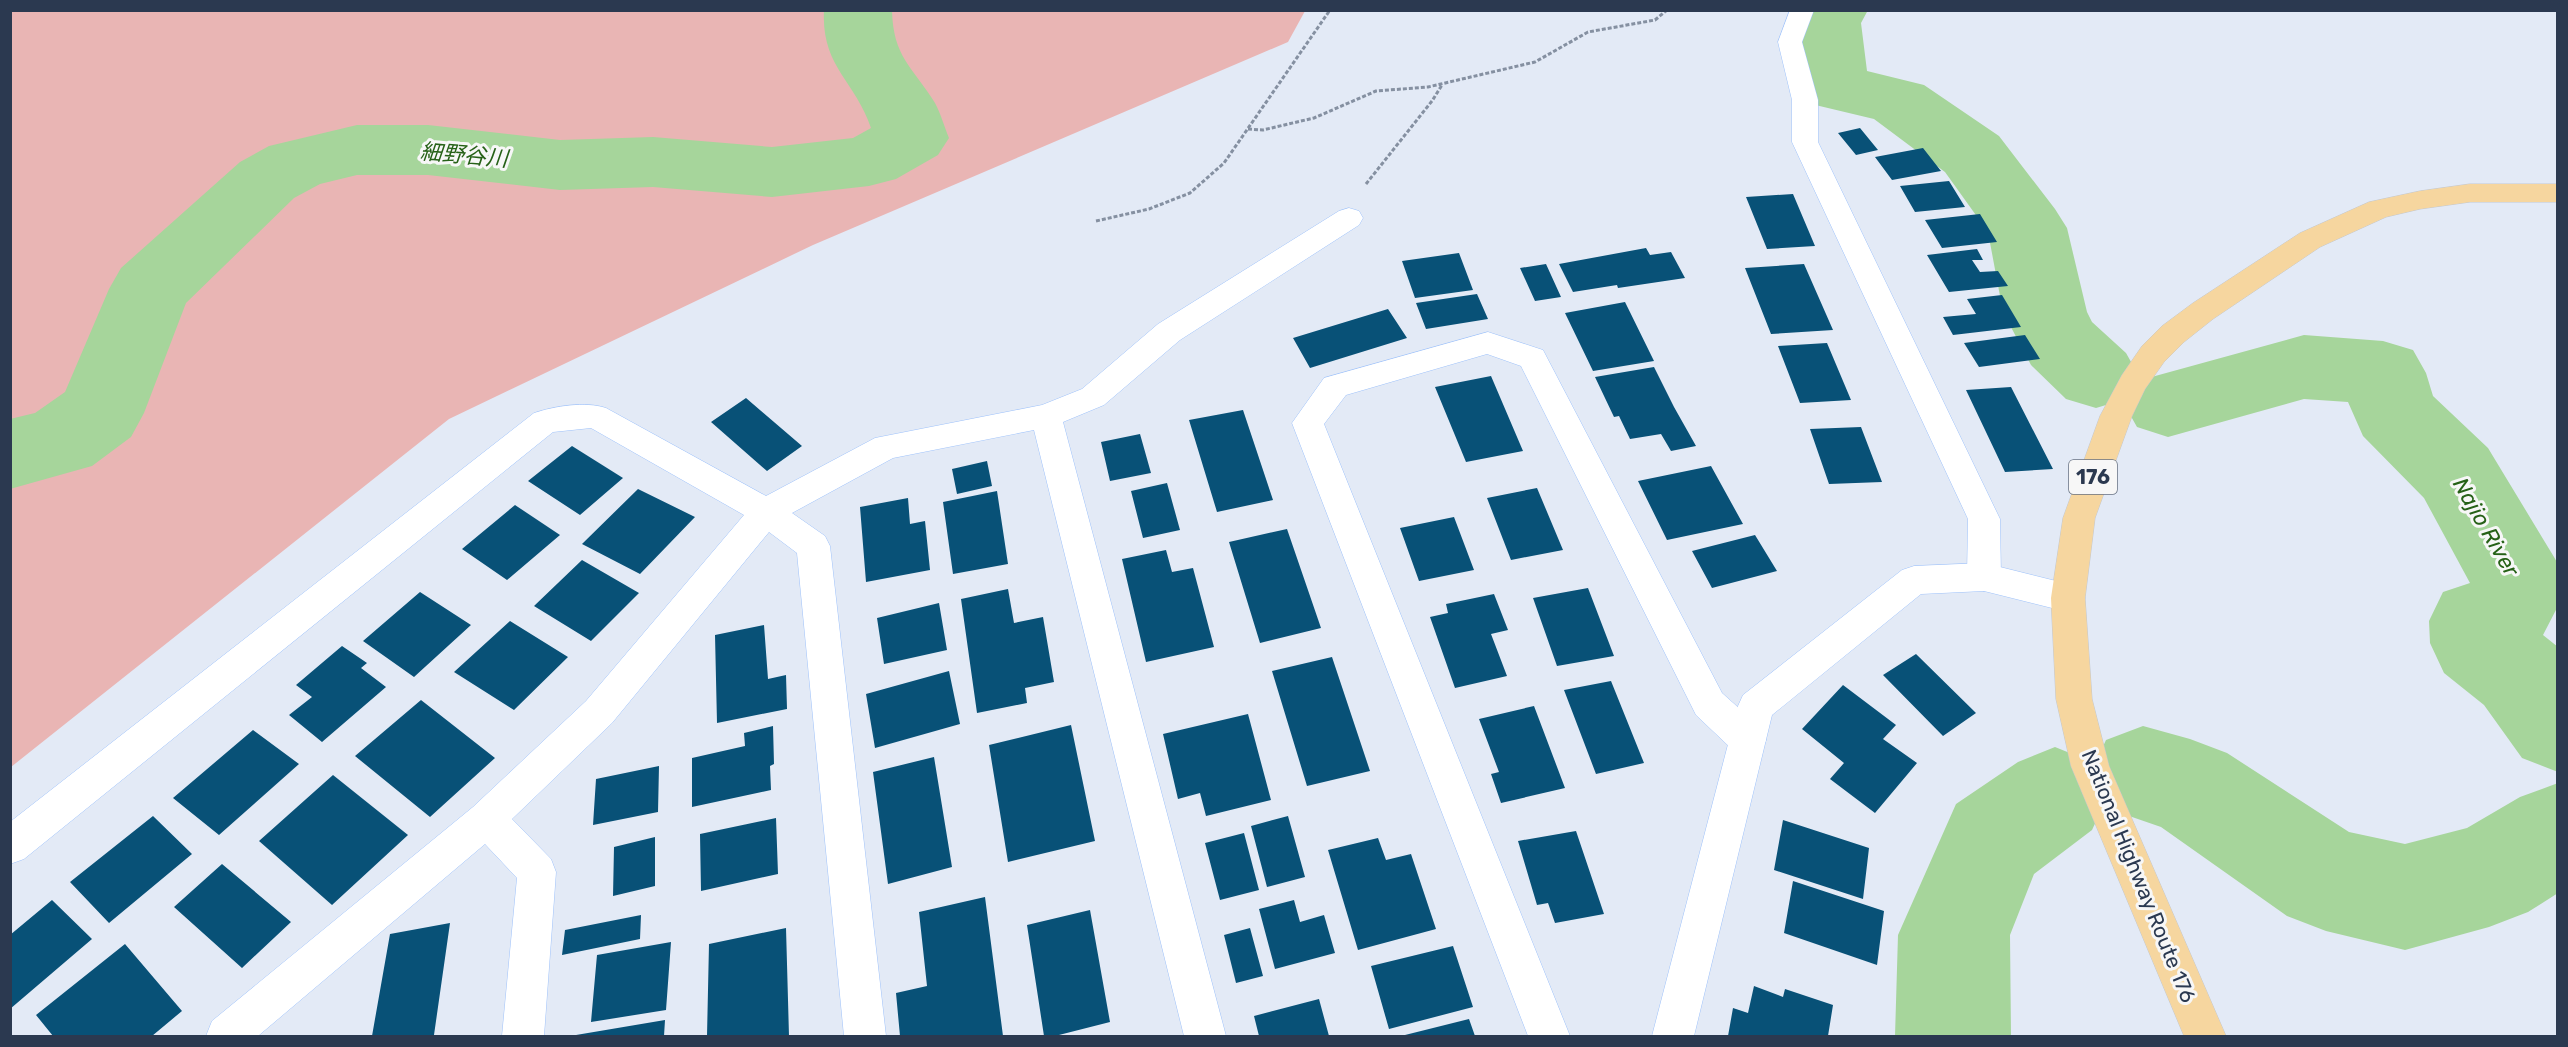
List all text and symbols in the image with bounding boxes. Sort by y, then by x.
water label: 細野谷川 [419,138,511,172]
road number: 176 [2069,460,2117,494]
water label: Najio River [2447,473,2526,583]
street label: National Highway Route 176 [2077,746,2201,1006]

